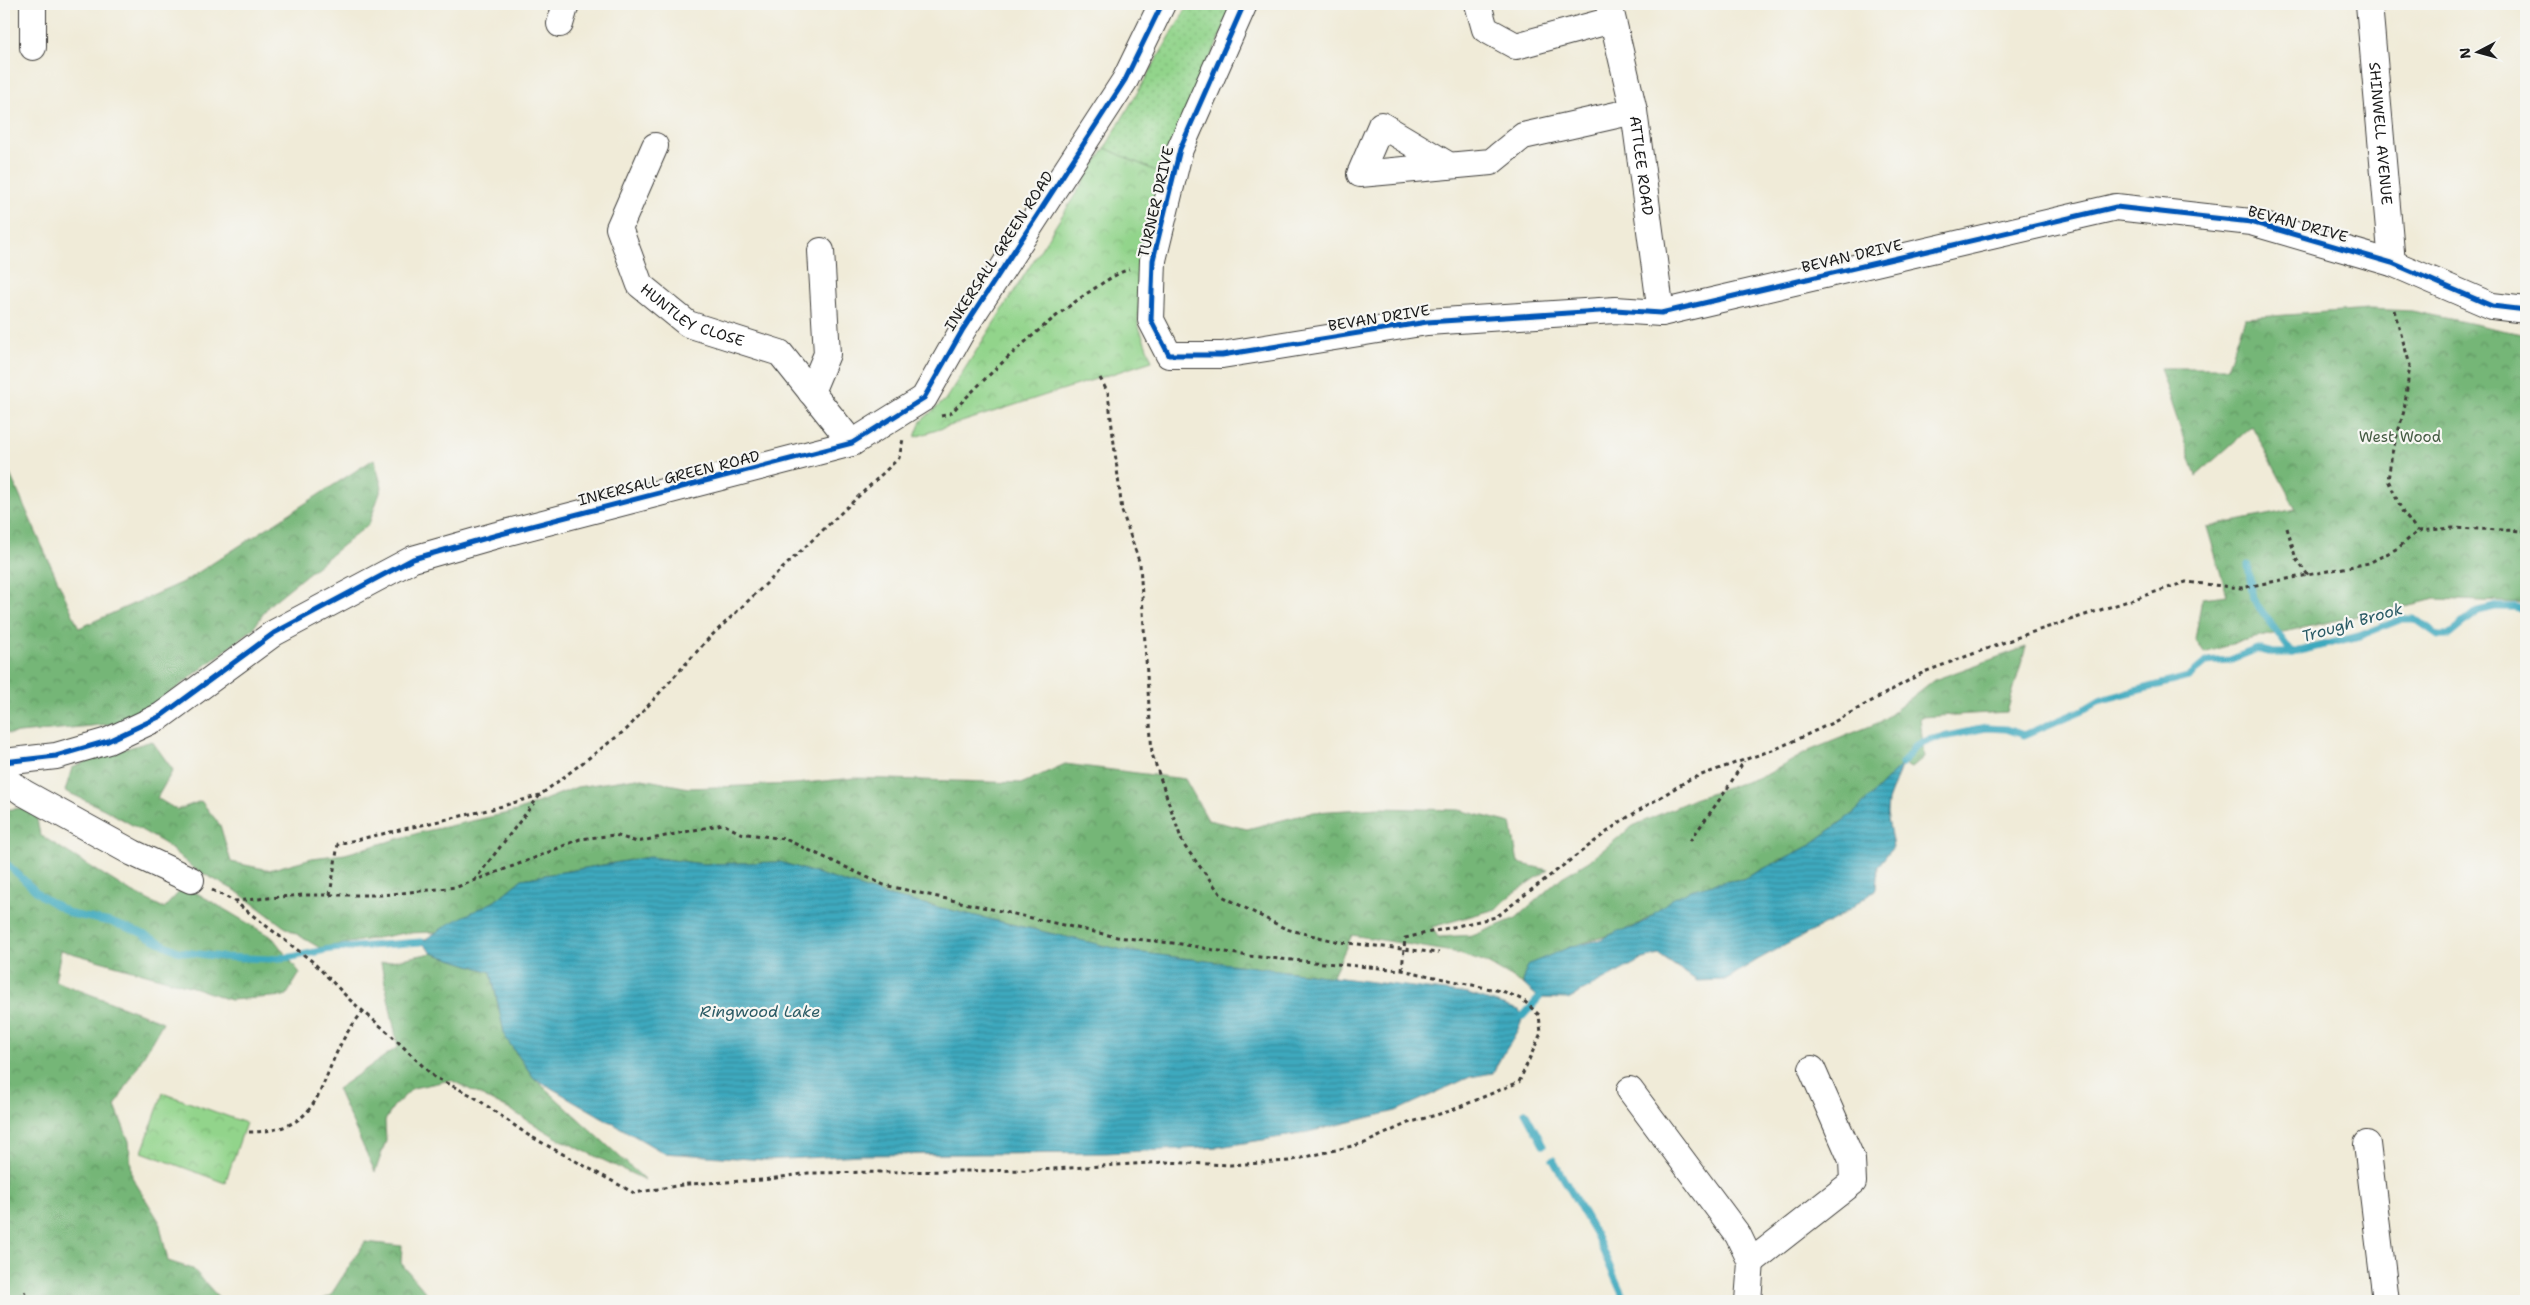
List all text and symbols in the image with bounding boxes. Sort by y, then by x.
north arrow [2452,28,2502,78]
text: N [2456,47,2475,60]
street label: SHINWELL AVENUE [2364,61,2397,206]
street label: ATTLEE ROAD [1625,114,1658,217]
street label: TURNER DRIVE [1133,144,1179,260]
street label: INKERSALL GREEN ROAD [940,167,1058,335]
street label: BEVAN DRIVE [2246,201,2350,247]
street label: BEVAN DRIVE [1800,235,1904,277]
street label: HUNTLEY CLOSE [636,279,747,351]
street label: BEVAN DRIVE [1327,300,1431,336]
park label: West Wood [2359,427,2442,447]
street label: INKERSALL GREEN ROAD [576,446,762,510]
water label: Trough Brook [2299,598,2405,647]
water label: Ringwood Lake [700,1001,820,1022]

